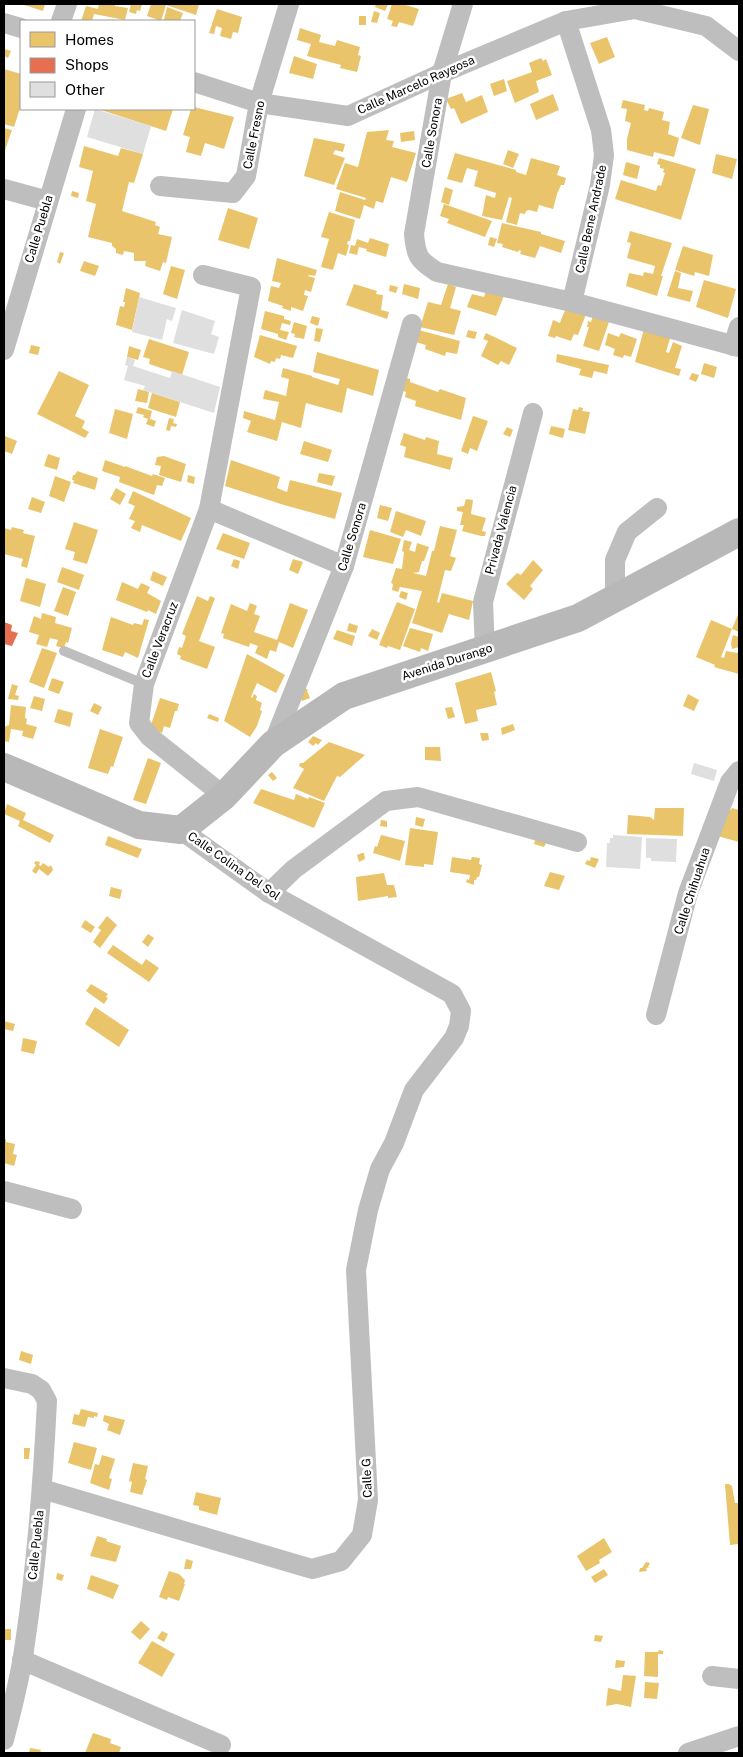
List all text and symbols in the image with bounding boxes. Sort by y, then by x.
legend [20,20,195,110]
text: Homes [65,31,114,48]
street label: Calle Marcelo Raygosa [355,53,477,117]
text: Shops [65,56,109,73]
text: Other [65,81,105,98]
street label: Calle Sonora [419,97,445,169]
street label: Calle Fresno [240,99,268,170]
street label: Calle Bene Andrade [573,163,609,274]
street label: Calle Puebla [22,193,56,265]
street label: Privada Valencia [482,484,520,576]
street label: Calle Sonora [335,501,369,573]
street label: Calle Veracruz [139,600,181,680]
street label: Avenida Durango [400,641,494,683]
street label: Calle Colina Del Sol [185,829,283,903]
street label: Calle Chihuahua [671,846,713,936]
street label: Calle G [359,1458,375,1498]
street label: Calle Puebla [25,1509,47,1581]

